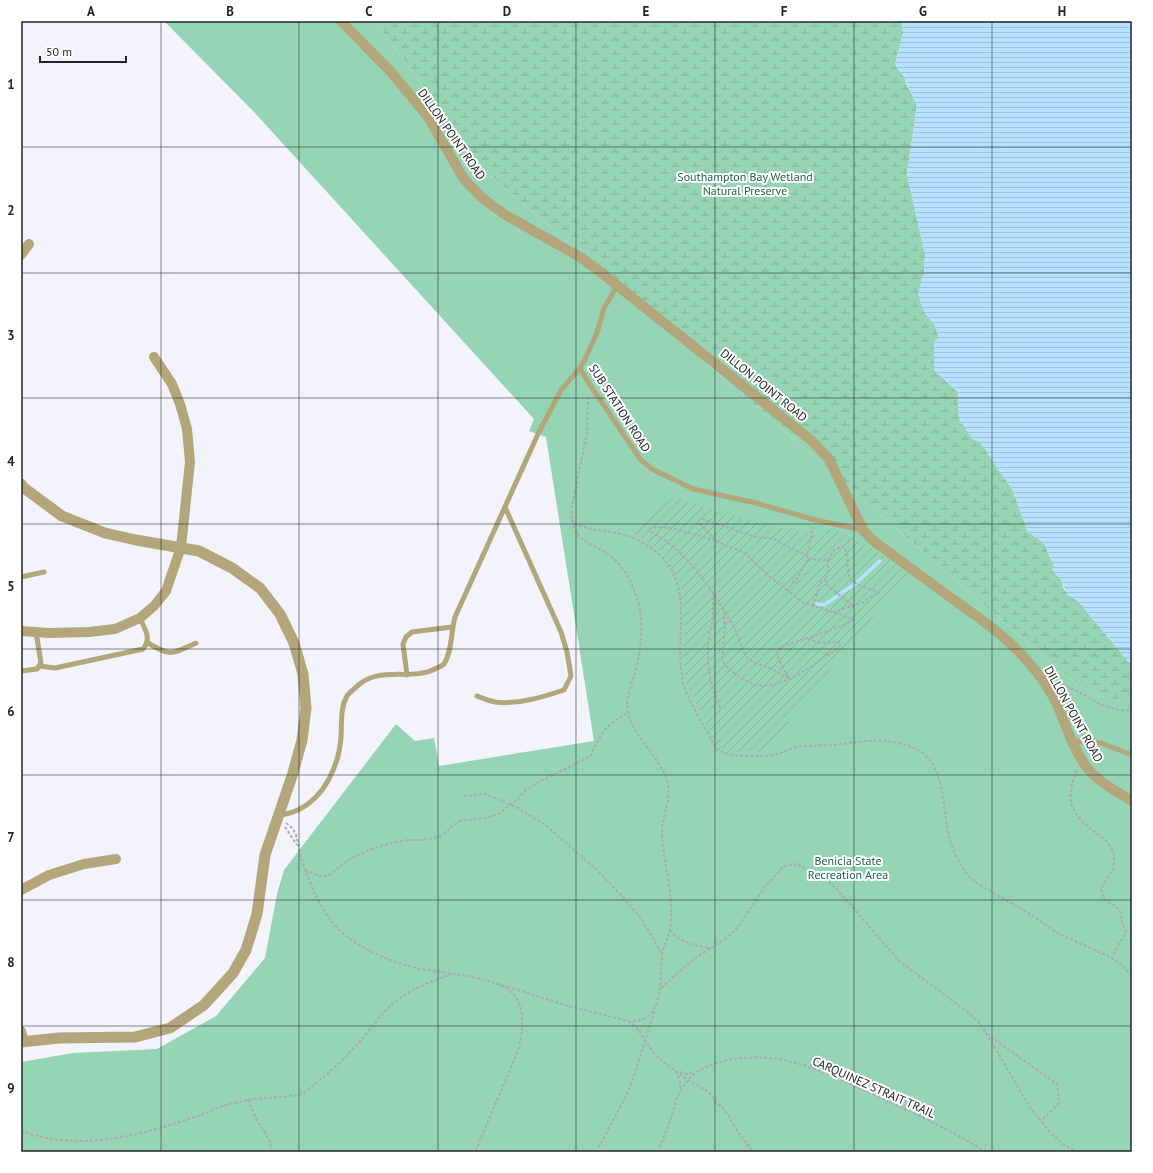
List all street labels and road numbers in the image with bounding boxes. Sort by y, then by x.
street label: DILLON POINT ROAD [415,86,489,182]
street label: DILLON POINT ROAD [718,345,811,425]
street label: SUB STATION ROAD [586,361,654,455]
street label: DILLON POINT ROAD [1041,663,1107,765]
street label: CARQUINEZ STRAIT TRAIL [810,1053,938,1121]

